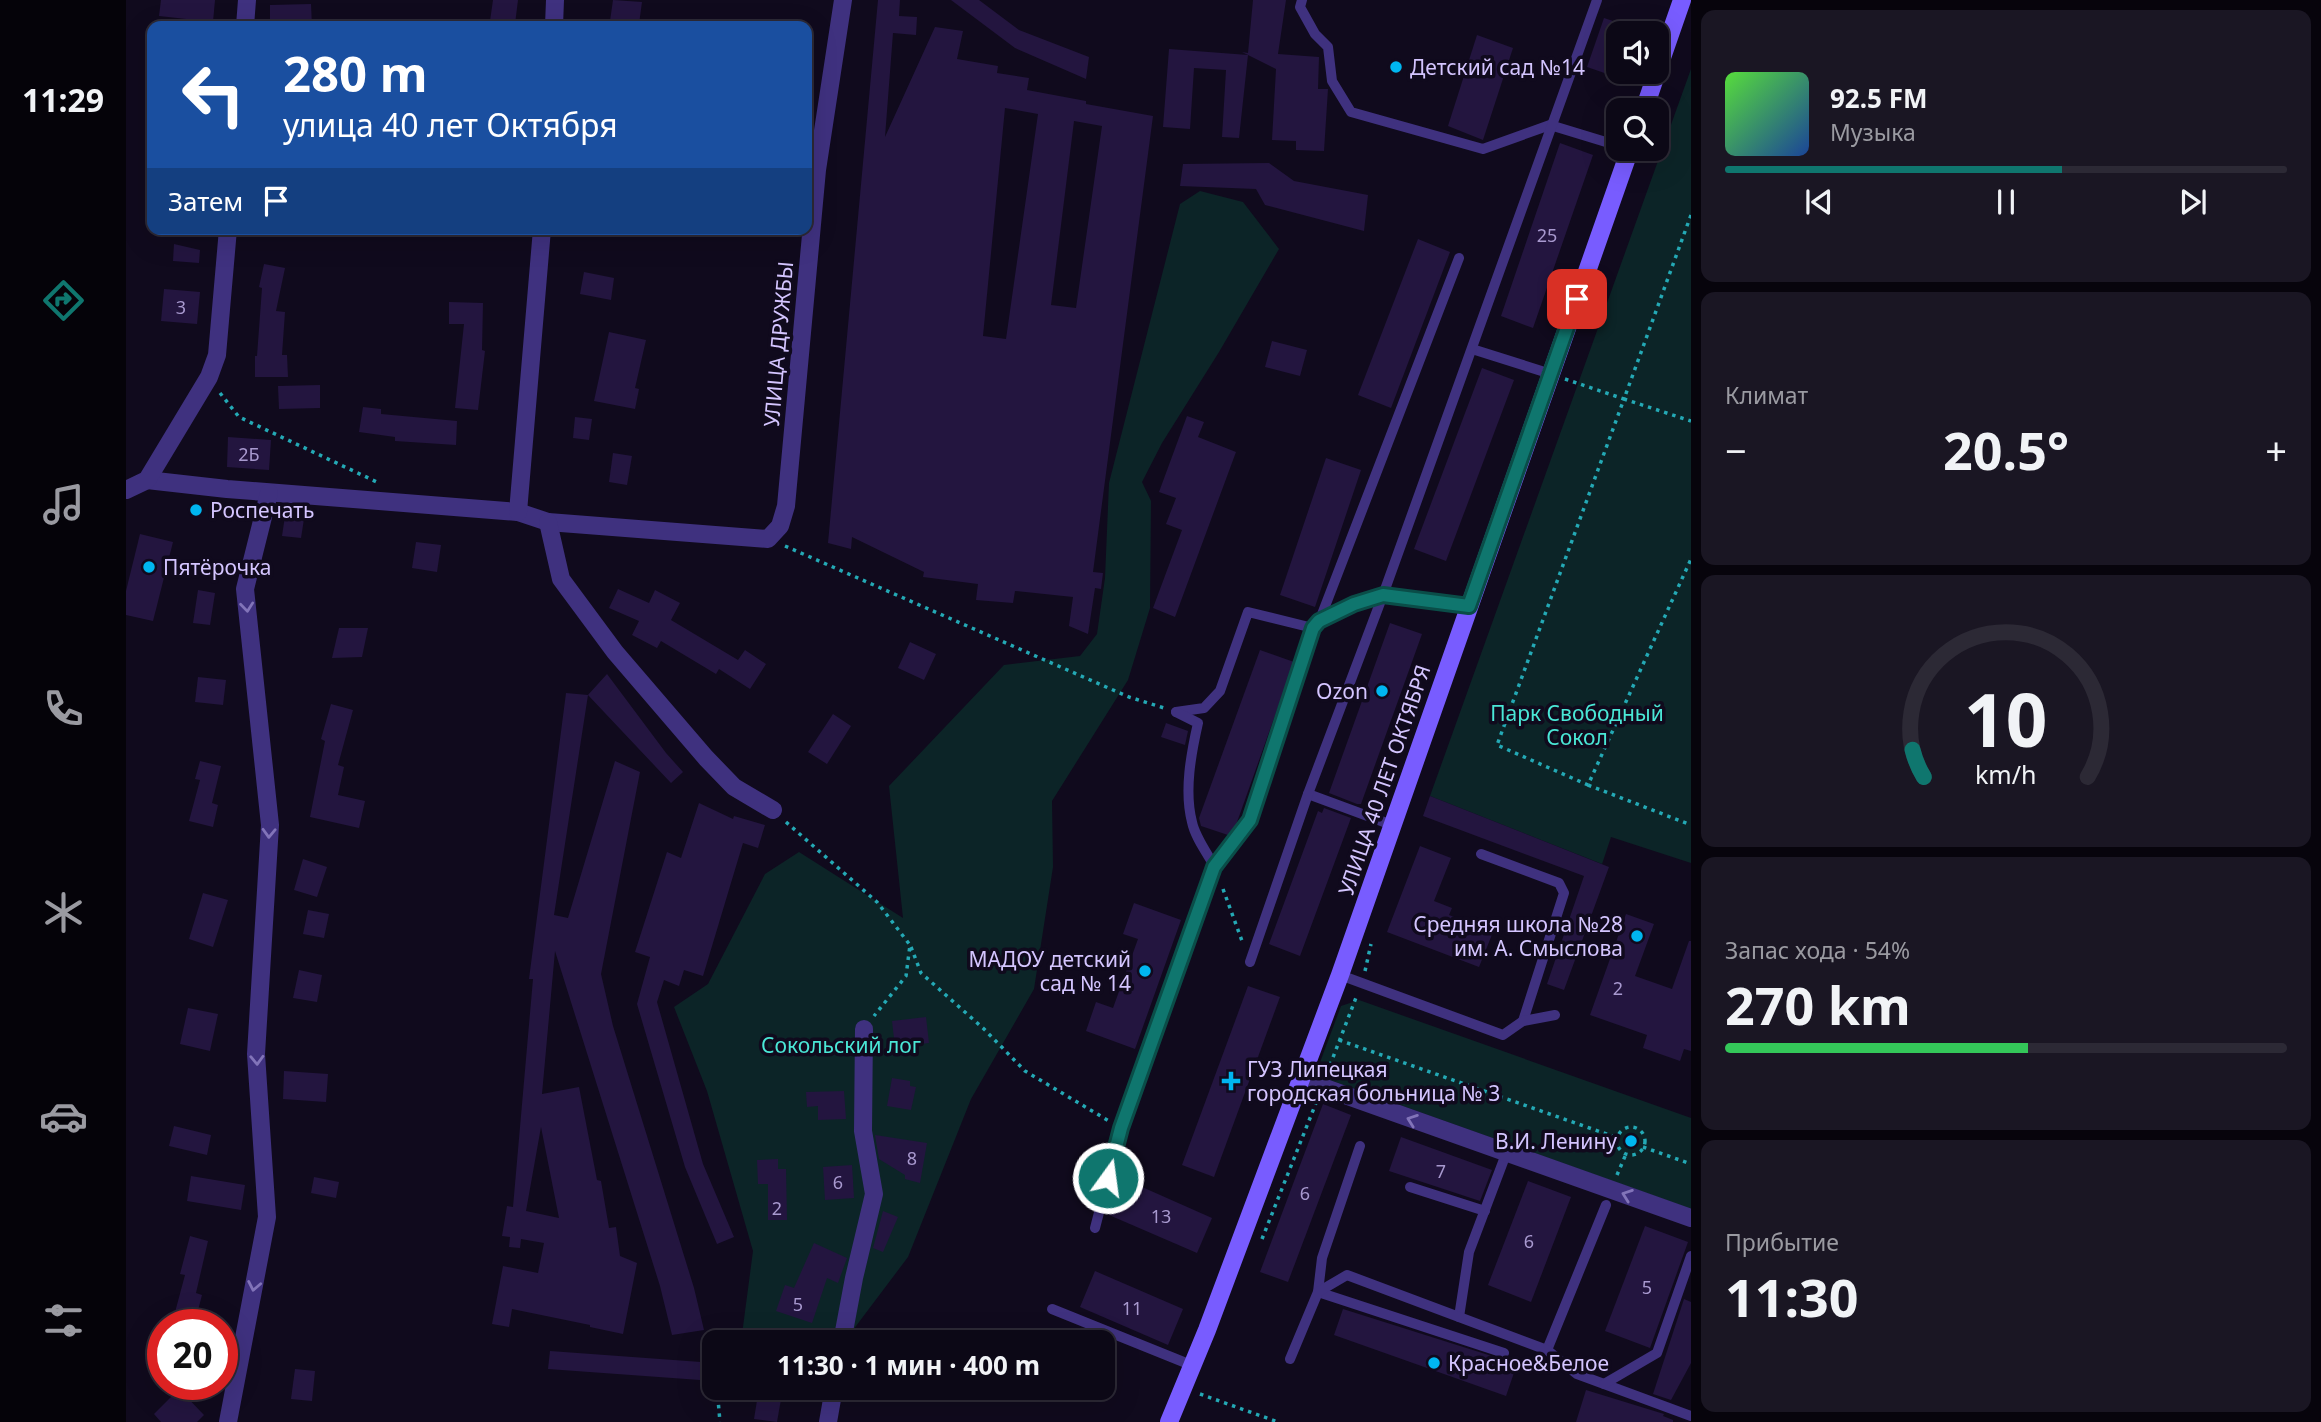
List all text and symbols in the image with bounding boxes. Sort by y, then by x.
map controls [1606,21,1669,161]
button: sound [1606,21,1669,84]
text: 280 m [283,40,428,106]
icon: left [168,49,259,140]
place label: Детский сад №14 [1410,53,1585,81]
marker: Детский сад №14 [1388,59,1404,75]
text: 11:29 [22,78,104,121]
text: 92.5 FM [1830,80,1927,116]
button: search [1606,98,1669,161]
text: улица 40 лет Октября [283,103,618,146]
text: Музыка [1830,116,1916,148]
icon: arrive [257,182,295,220]
text: Затем [168,183,243,219]
icon: previous [1800,183,1838,221]
icon: pause [1987,183,2025,221]
icon: next [2174,183,2212,221]
house number: 25 [1537,223,1557,247]
street label: УЛИЦА ДРУЖБЫ [757,260,799,428]
pin [1547,269,1607,329]
icon: directions [39,276,88,325]
icon: arrive [1558,280,1596,318]
house number: 3 [176,295,186,319]
text: Климат [1725,379,1808,411]
text: 20.5° [1943,414,2069,485]
text: − [1725,424,1747,476]
text: + [2265,424,2287,476]
house number: 2Б [238,442,260,466]
icon: music [39,480,88,529]
place label: Роспечать [210,496,314,524]
marker: Роспечать [188,502,204,518]
place label: Пятёрочка [163,553,271,581]
marker: Пятёрочка [141,559,157,575]
one-way arrow [239,602,254,613]
street label: УЛИЦА 40 ЛЕТ ОКТЯБРЯ [1331,661,1437,899]
text: 10 [1964,669,2048,768]
place label: Ozon [1316,677,1368,705]
marker: Ozon [1374,683,1390,699]
icon: phone [39,684,88,733]
park label: Парк Свободный Сокол [1490,699,1664,751]
text: km/h [1975,757,2037,791]
one-way arrow [262,828,277,839]
icon: climate [39,888,88,937]
place label: Средняя школа №28 им. А. Смыслова [1413,910,1623,962]
marker: Средняя школа №28 им. А. Смыслова [1629,928,1645,944]
text: Запас хода · 54% [1725,934,1910,966]
place label: МАДОУ детский сад № 14 [968,945,1131,997]
marker: МАДОУ детский сад № 14 [1137,963,1153,979]
text: 270 km [1725,969,1911,1040]
house number: 2 [1613,976,1623,1000]
park label: Сокольский лог [761,1031,921,1059]
one-way arrow [249,1055,264,1066]
place label: ГУЗ Липецкая городская больница № 3 [1247,1055,1500,1107]
marker: ГУЗ Липецкая городская больница № 3 [1221,1071,1241,1091]
icon: car [39,1092,88,1141]
one-way arrow [1407,1114,1419,1128]
place label: В.И. Ленину [1495,1127,1617,1155]
marker: В.И. Ленину [1623,1133,1639,1149]
position arrow [1071,1141,1145,1215]
house number: 8 [907,1146,917,1170]
house number: 7 [1436,1159,1446,1183]
house number: 6 [833,1170,843,1194]
house number: 6 [1300,1181,1310,1205]
one-way arrow [1621,1189,1633,1203]
house number: 2 [772,1196,782,1220]
house number: 13 [1151,1204,1171,1228]
text: Прибытие [1725,1226,1839,1258]
house number: 6 [1524,1229,1534,1253]
text: 11:30 [1725,1261,1859,1332]
house number: 5 [1642,1275,1652,1299]
one-way arrow [247,1280,262,1292]
house number: 5 [793,1292,803,1316]
icon: filters [39,1296,88,1345]
house number: 11 [1122,1296,1142,1320]
speed limit sign: 20 [147,1309,238,1400]
text: 11:30 · 1 мин · 400 m [777,1347,1040,1383]
place label: Красное&Белое [1448,1349,1609,1377]
marker: Красное&Белое [1426,1355,1442,1371]

